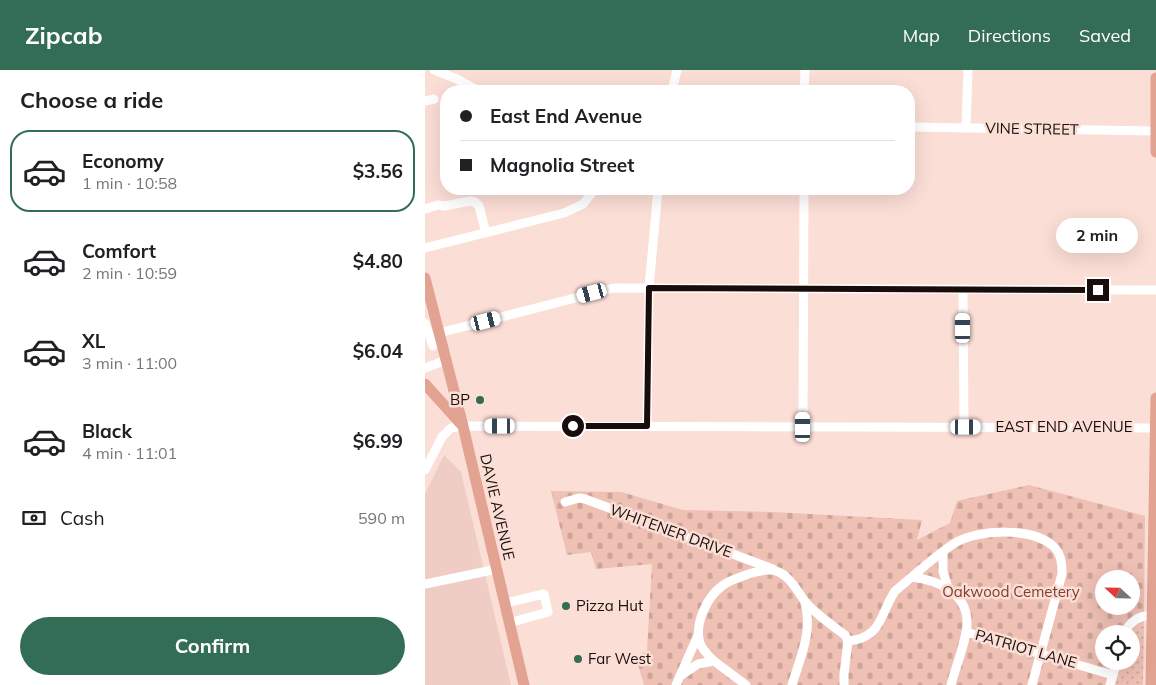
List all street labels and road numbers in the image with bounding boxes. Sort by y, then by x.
street label: VINE STREET [985,118,1079,139]
street label: EAST END AVENUE [995,417,1133,436]
street label: DAVIE AVENUE [476,452,519,562]
street label: WHITENER DRIVE [607,500,735,562]
street label: PATRIOT LANE [973,625,1079,672]

